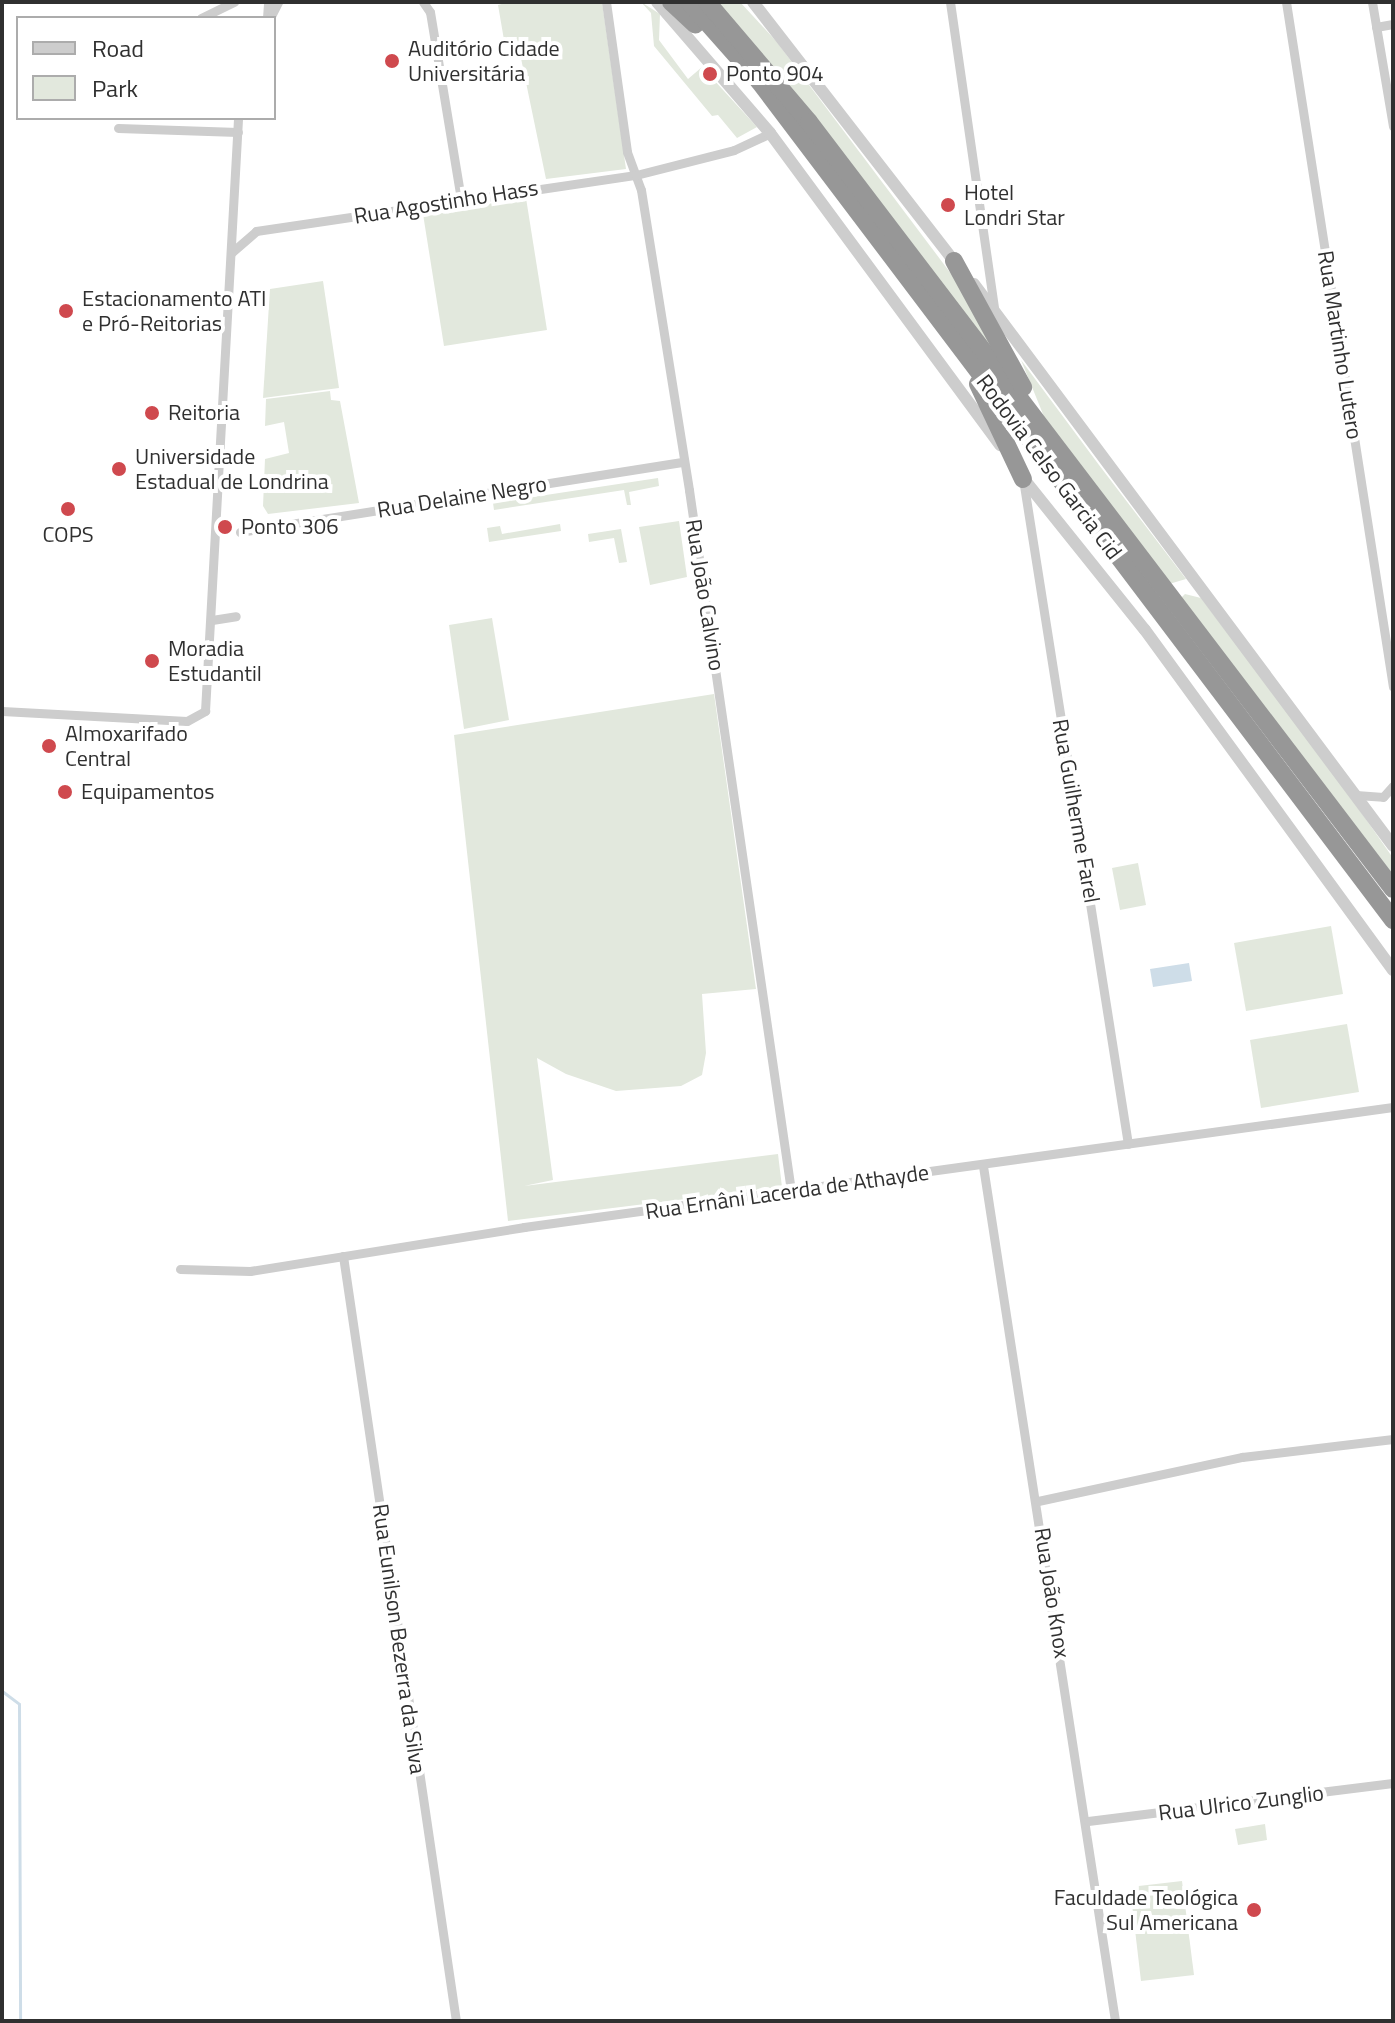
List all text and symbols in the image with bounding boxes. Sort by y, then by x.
legend [16,16,276,120]
text: Road [92,30,144,66]
place label: Auditório Cidade Universitária [408,35,560,86]
marker: Auditório Cidade Universitária [383,52,401,70]
place label: Ponto 904 [726,61,823,87]
marker: Ponto 904 [701,65,719,83]
text: Park [92,70,138,106]
street label: Rua Agostinho Hass [352,174,540,230]
place label: Hotel Londri Star [964,179,1065,230]
marker: Hotel Londri Star [939,196,957,214]
street label: Rua Martinho Lutero [1312,249,1368,441]
place label: Estacionamento ATI e Pró-Reitorias [82,285,266,336]
marker: Estacionamento ATI e Pró-Reitorias [57,302,75,320]
street label: Rodovia Celso Garcia Cid [971,369,1127,565]
place label: Reitoria [168,400,240,426]
marker: Reitoria [143,404,161,422]
place label: Universidade Estadual de Londrina [135,443,329,494]
marker: Universidade Estadual de Londrina [110,460,128,478]
street label: Rua Delaine Negro [375,471,549,523]
marker: COPS [59,500,77,518]
place label: Ponto 306 [241,514,338,540]
street label: Rua João Calvino [680,517,730,673]
marker: Ponto 306 [216,518,234,536]
place label: COPS [42,522,94,548]
place label: Moradia Estudantil [168,635,262,686]
marker: Moradia Estudantil [143,652,161,670]
street label: Rua Guilherme Farel [1047,717,1105,905]
place label: Almoxarifado Central [65,720,188,772]
marker: Almoxarifado Central [40,737,58,755]
place label: Equipamentos [81,779,214,805]
marker: Equipamentos [56,783,74,801]
street label: Rua Ernâni Lacerda de Athayde [644,1159,930,1225]
street label: Rua Eunilson Bezerra da Silva [367,1502,431,1776]
street label: Rua João Knox [1029,1526,1075,1660]
street label: Rua Ulrico Zunglio [1157,1780,1325,1826]
place label: Faculdade Teológica Sul Americana [1054,1884,1238,1936]
marker: Faculdade Teológica Sul Americana [1245,1901,1263,1919]

